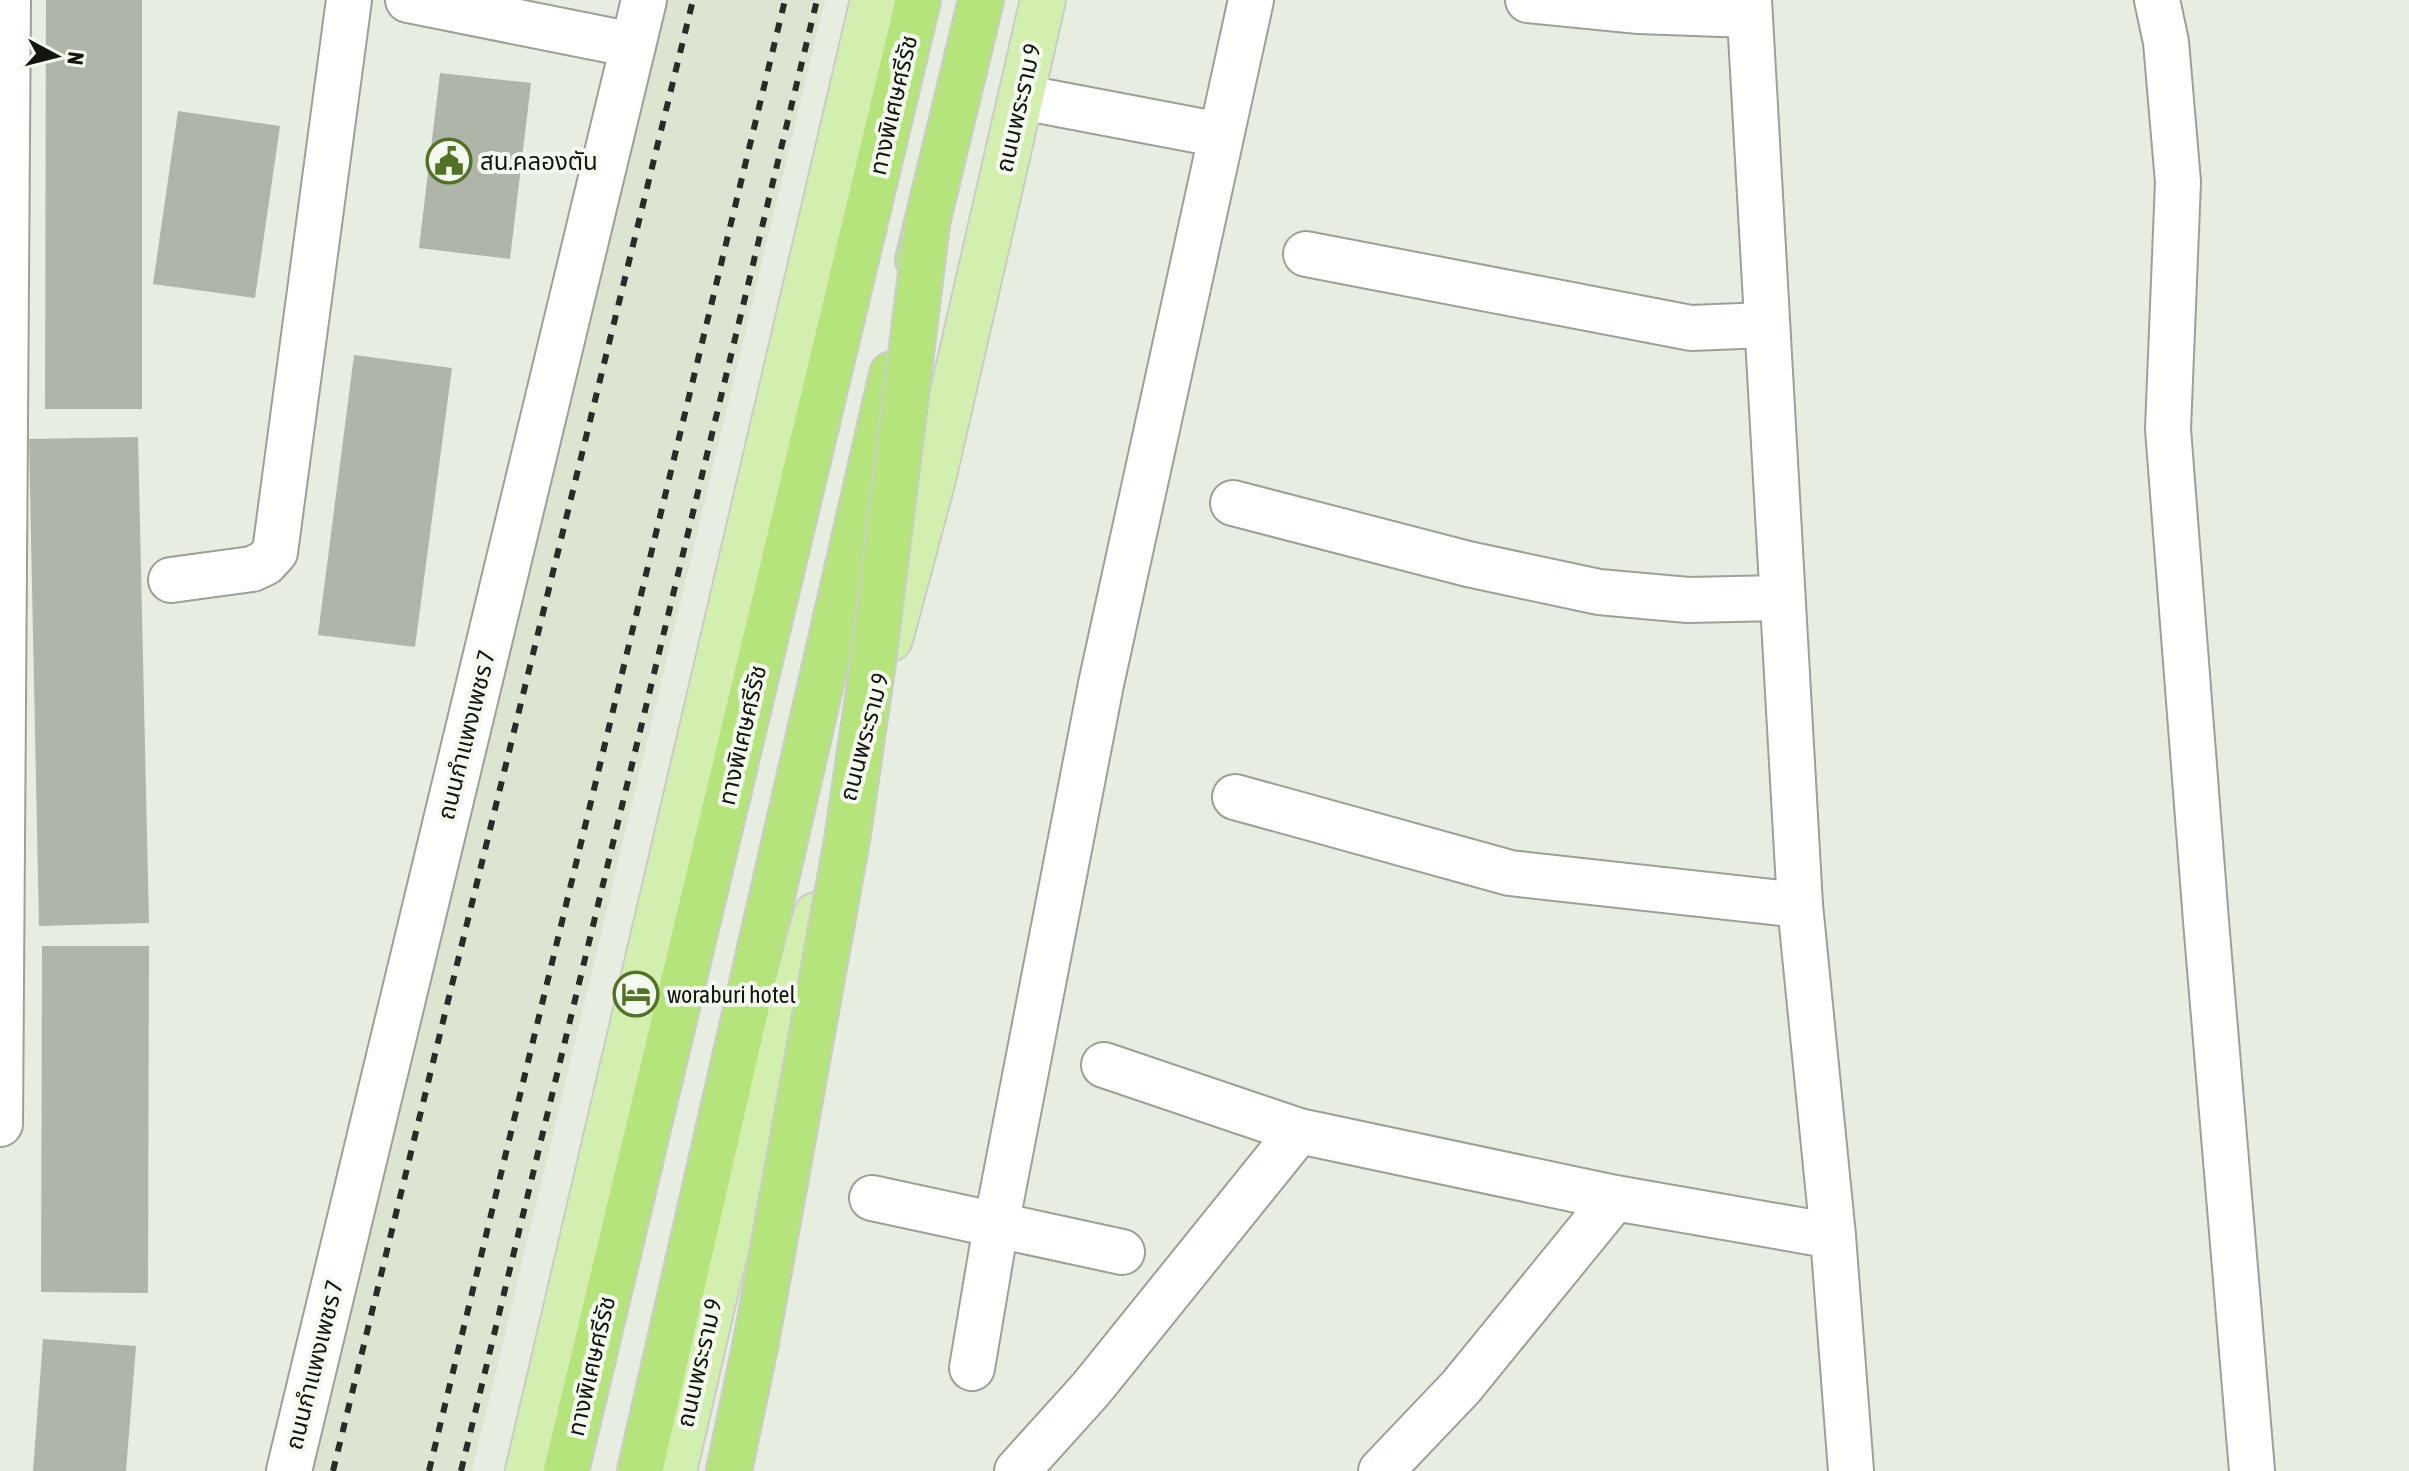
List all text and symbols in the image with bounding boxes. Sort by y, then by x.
north arrow [16,16,96,96]
street label: ทางพิเศษศรีรัช [864,32,922,178]
street label: ถนนพระราม 9 [990,41,1046,175]
text: N [62,50,90,66]
public building icon: สน.คลองตัน [425,137,473,185]
place label: สน.คลองตัน [480,148,598,175]
street label: ถนนกำแพงเพชร 7 [432,648,500,822]
street label: ทางพิเศษศรีรัช [713,662,771,808]
street label: ถนนพระราม 9 [834,670,894,804]
hotel icon: woraburi hotel [612,970,660,1018]
place label: woraburi hotel [667,981,796,1008]
street label: ถนนกำแพงเพชร 7 [280,1278,348,1452]
street label: ทางพิเศษศรีรัช [562,1293,620,1439]
street label: ถนนพระราม 9 [671,1296,727,1430]

